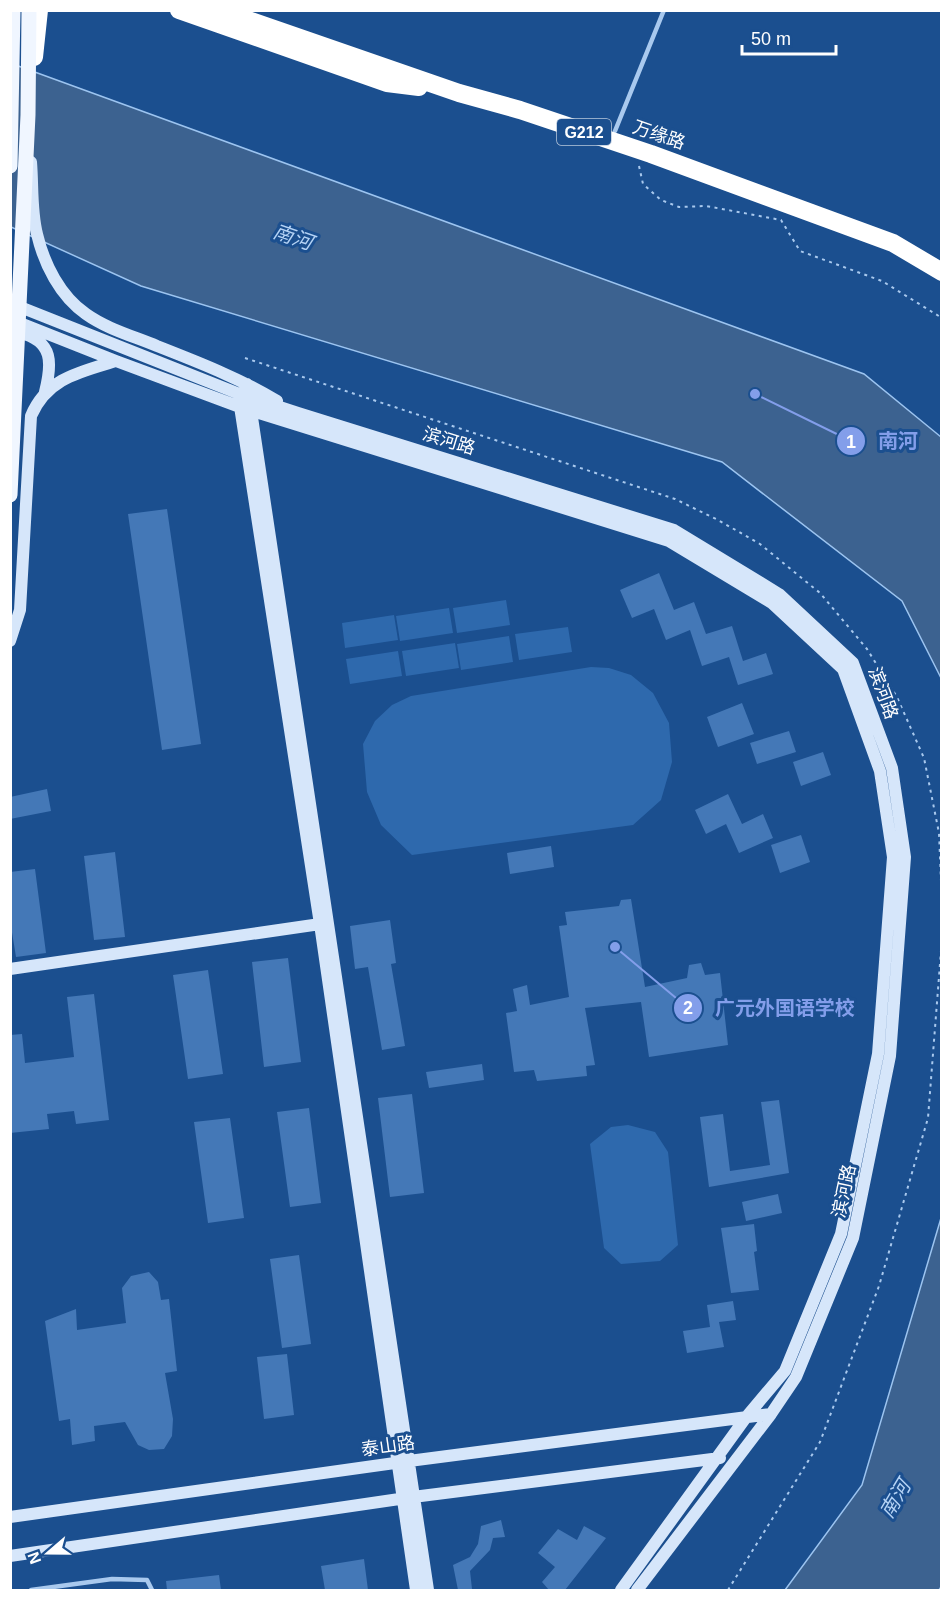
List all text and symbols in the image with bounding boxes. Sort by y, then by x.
scale bar [742,18,836,56]
text: 50 m [751,29,791,49]
street label: 万缘路 [630,117,688,153]
road number: G212 [557,119,611,145]
water label: 南河 [271,220,319,255]
callout: 南河 [836,422,930,460]
street label: 滨河路 [420,424,478,458]
text: 南河 [878,430,918,452]
text: 1 [846,432,856,452]
street label: 滨河路 [864,664,902,722]
callout: 广元外国语学校 [673,989,867,1027]
text: 广元外国语学校 [715,997,855,1019]
text: 2 [683,998,693,1018]
street label: 滨河路 [829,1163,859,1219]
street label: 泰山路 [360,1432,416,1460]
water label: 南河 [875,1473,917,1522]
north arrow [18,1523,78,1583]
text: N [24,1550,44,1566]

